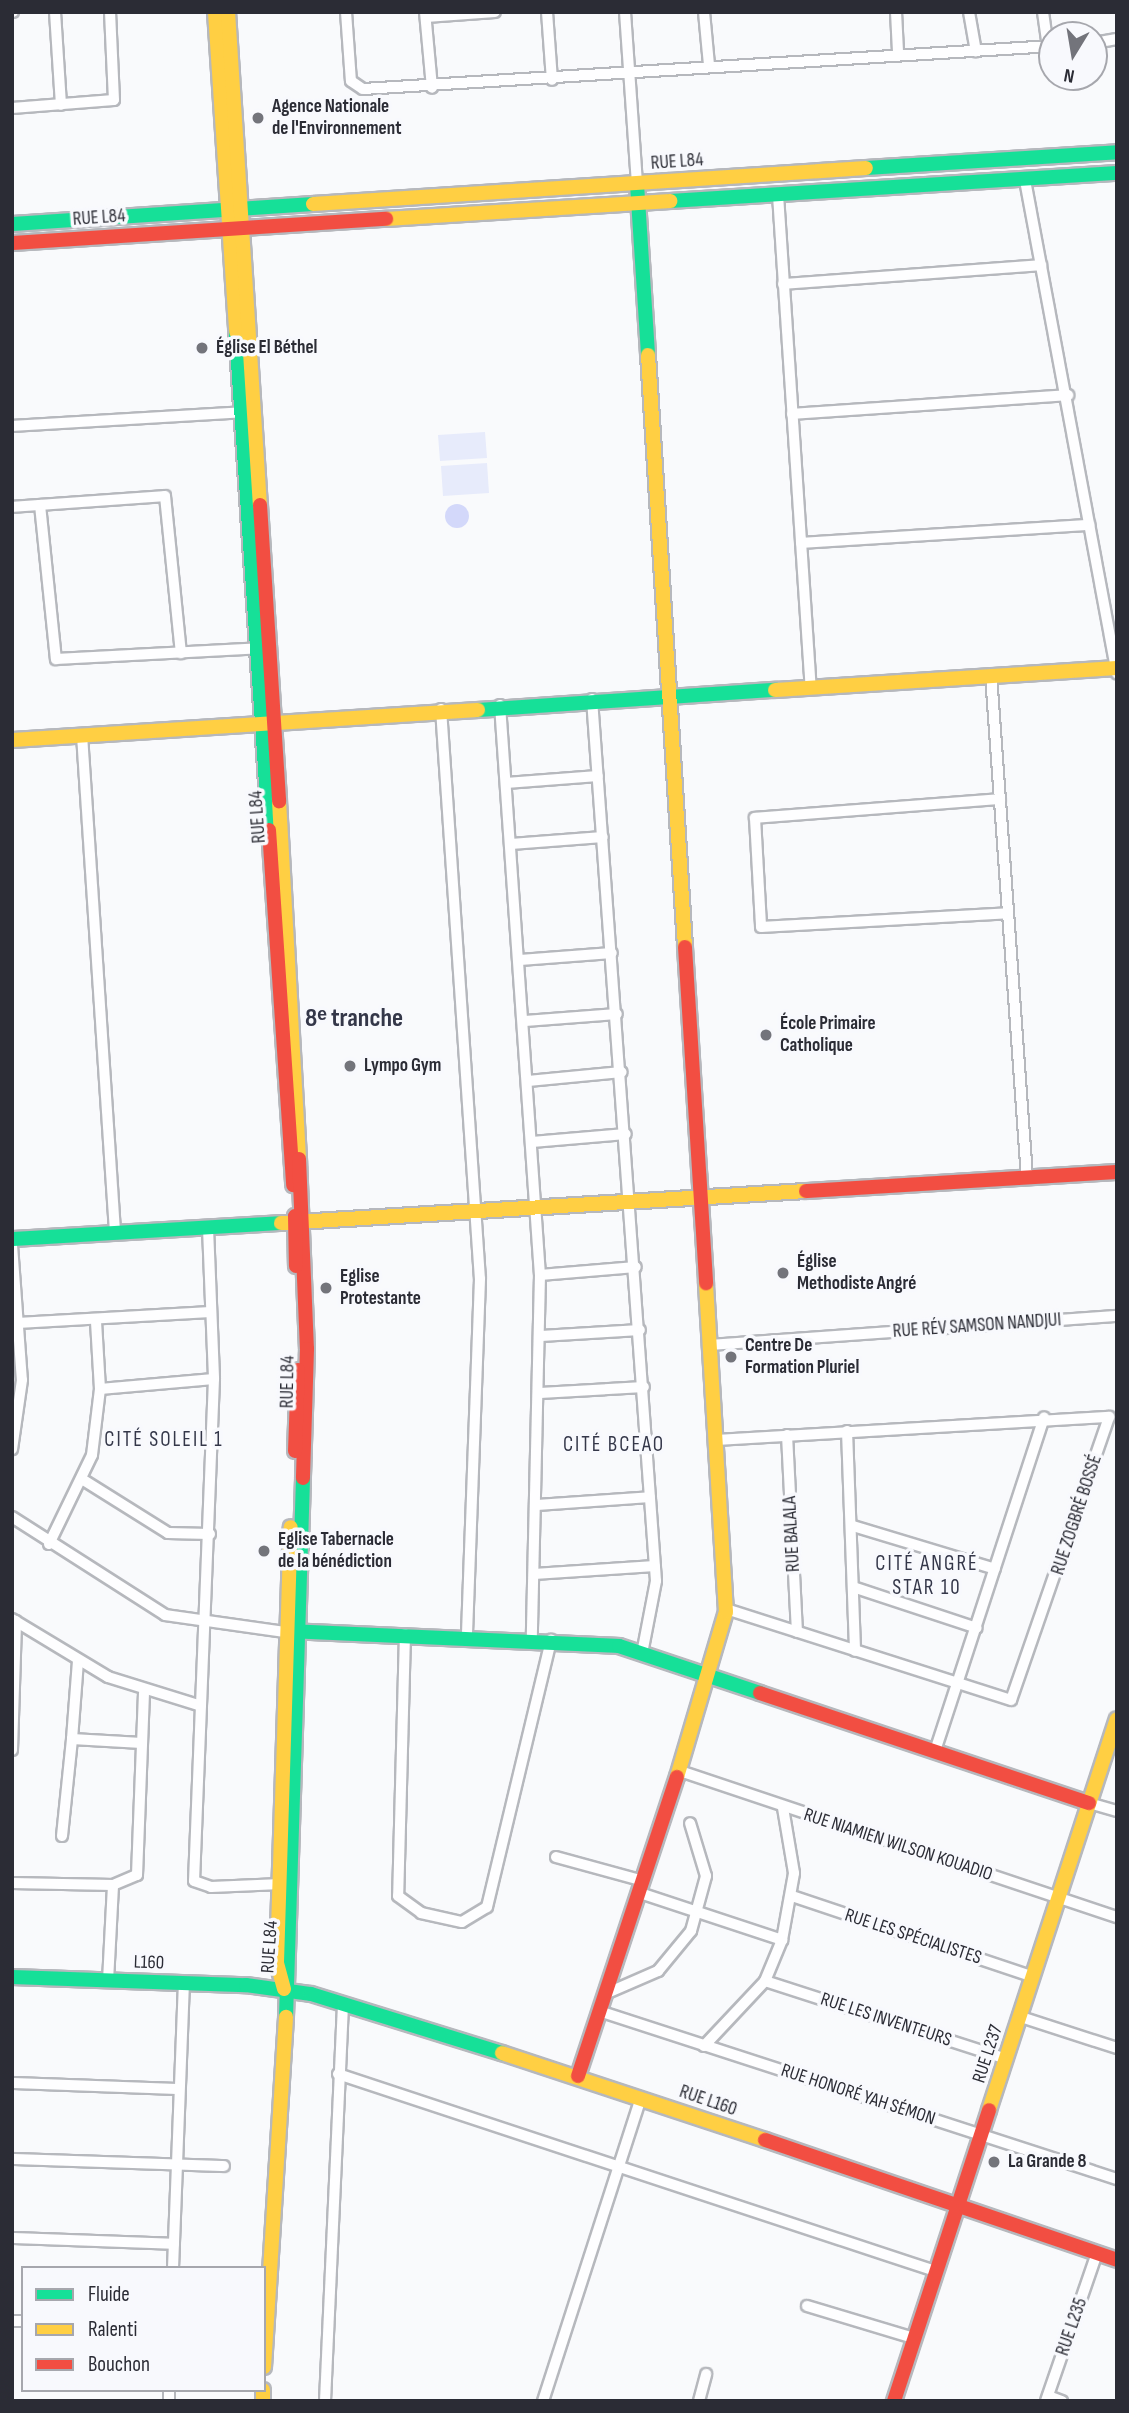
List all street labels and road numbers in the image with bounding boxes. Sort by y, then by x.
street label: RUE L84 [650,149,704,175]
street label: RUE L84 [72,205,126,231]
street label: RUE L84 [245,790,271,844]
street label: RUE RÉV SAMSON NANDJUI [892,1309,1062,1343]
street label: RUE L84 [276,1356,300,1408]
street label: RUE ZOGBRÉ BOSSÉ [1047,1452,1107,1578]
street label: RUE BALALA [779,1495,805,1573]
street label: RUE NIAMIEN WILSON KOUADIO [801,1804,995,1886]
street label: RUE LES SPÉCIALISTES [842,1904,984,1970]
street label: RUE L84 [257,1920,283,1974]
street label: L160 [133,1951,165,1975]
street label: RUE LES INVENTEURS [818,1988,954,2052]
street label: RUE L237 [968,2022,1008,2086]
street label: RUE HONORÉ YAH SÉMON [778,2059,938,2131]
street label: RUE L160 [676,2081,740,2121]
street label: RUE L235 [1052,2295,1092,2359]

